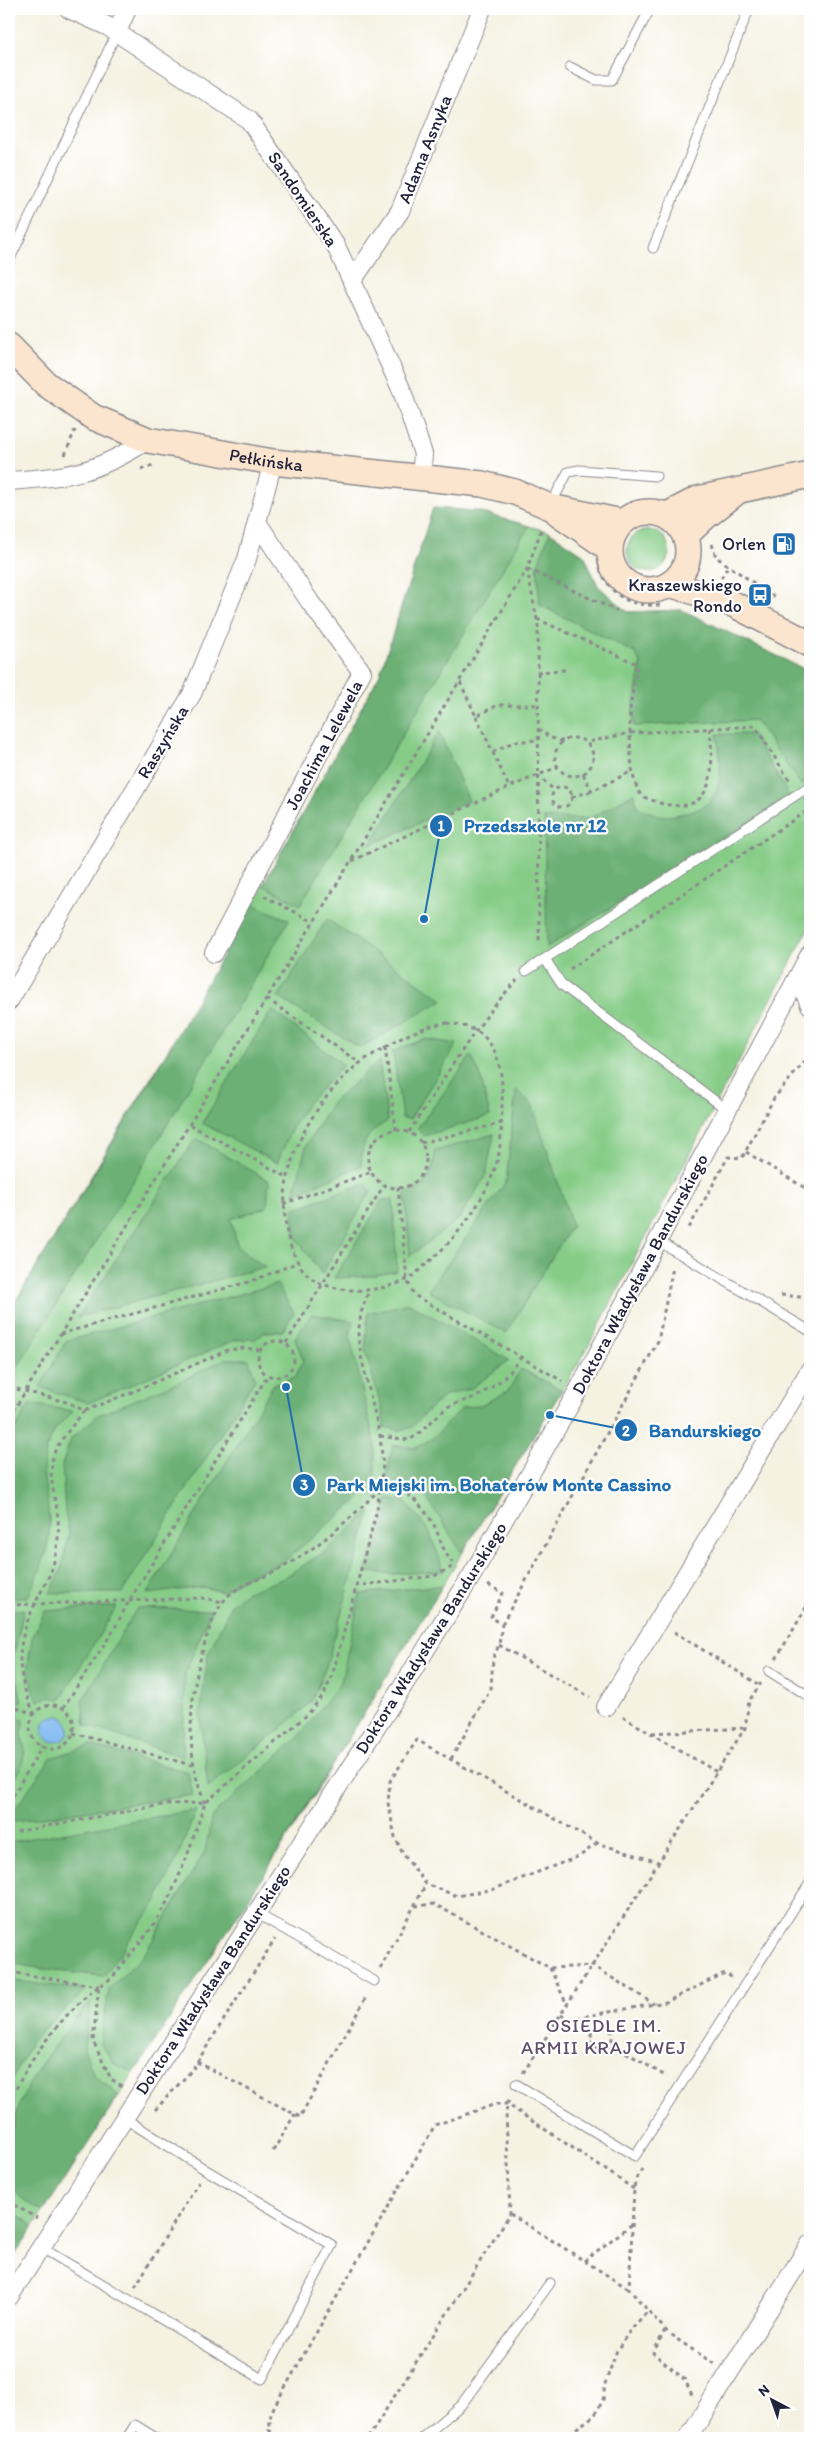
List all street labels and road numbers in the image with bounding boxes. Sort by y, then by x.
street label: Adama Asnyka [393,91,457,207]
street label: Sandomierska [263,147,343,251]
street label: Pełkińska [228,444,305,476]
street label: Joachima Lelewela [281,676,367,814]
street label: Raszyńska [133,701,194,783]
street label: Doktora Władysława Bandurskiego [567,1150,713,1398]
street label: Doktora Władysława Bandurskiego [350,1518,512,1758]
street label: Doktora Władysława Bandurskiego [130,1861,296,2099]

